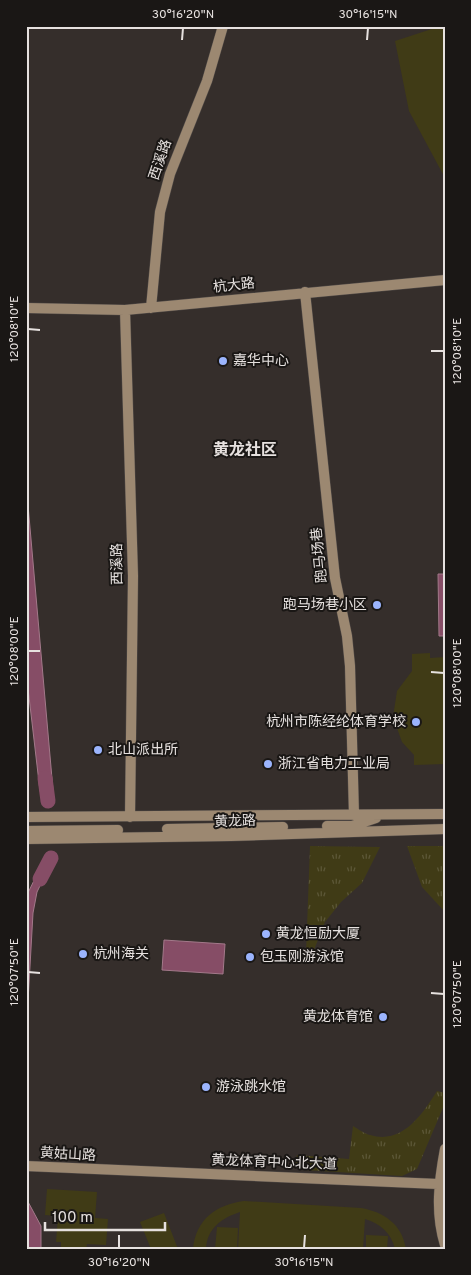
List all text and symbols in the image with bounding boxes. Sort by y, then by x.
text: 30°16'20"N [152,7,214,23]
text: 30°16'15"N [338,7,398,23]
street label: 西溪路 [146,137,176,183]
street label: 杭大路 [212,274,256,297]
text: 120°08'10"E [7,296,23,362]
text: 120°08'10"E [450,318,466,384]
place label: 嘉华中心 [233,352,289,370]
marker: 嘉华中心 [217,355,229,367]
district label: 黄龙社区 [213,440,277,461]
street label: 跑马场巷 [309,526,331,584]
street label: 西溪路 [109,543,127,585]
place label: 跑马场巷小区 [283,597,367,614]
marker: 跑马场巷小区 [371,599,383,611]
text: 120°08'00"E [7,616,23,686]
text: 120°08'00"E [450,638,466,708]
place label: 杭州市陈经纶体育学校 [266,713,406,731]
marker: 杭州市陈经纶体育学校 [410,716,422,728]
place label: 北山派出所 [108,741,178,759]
marker: 北山派出所 [92,744,104,756]
place label: 浙江省电力工业局 [278,756,390,773]
marker: 浙江省电力工业局 [262,758,274,770]
street label: 黄龙路 [214,812,256,831]
place label: 黄龙恒励大厦 [276,925,360,943]
marker: 黄龙恒励大厦 [260,928,272,940]
text: 120°07'50"E [7,938,23,1006]
place label: 杭州海关 [93,945,149,963]
marker: 杭州海关 [77,948,89,960]
place label: 包玉刚游泳馆 [260,949,344,966]
marker: 包玉刚游泳馆 [244,951,256,963]
text: 120°07'50"E [450,960,466,1028]
place label: 黄龙体育馆 [303,1008,373,1026]
marker: 黄龙体育馆 [377,1011,389,1023]
place label: 游泳跳水馆 [216,1079,286,1096]
marker: 游泳跳水馆 [200,1081,212,1093]
street label: 黄姑山路 [40,1145,96,1165]
street label: 黄龙体育中心北大道 [211,1151,337,1174]
scale bar [45,1200,165,1232]
text: 100 m [52,1209,93,1228]
text: 30°16'20"N [88,1255,150,1271]
text: 30°16'15"N [274,1255,334,1271]

